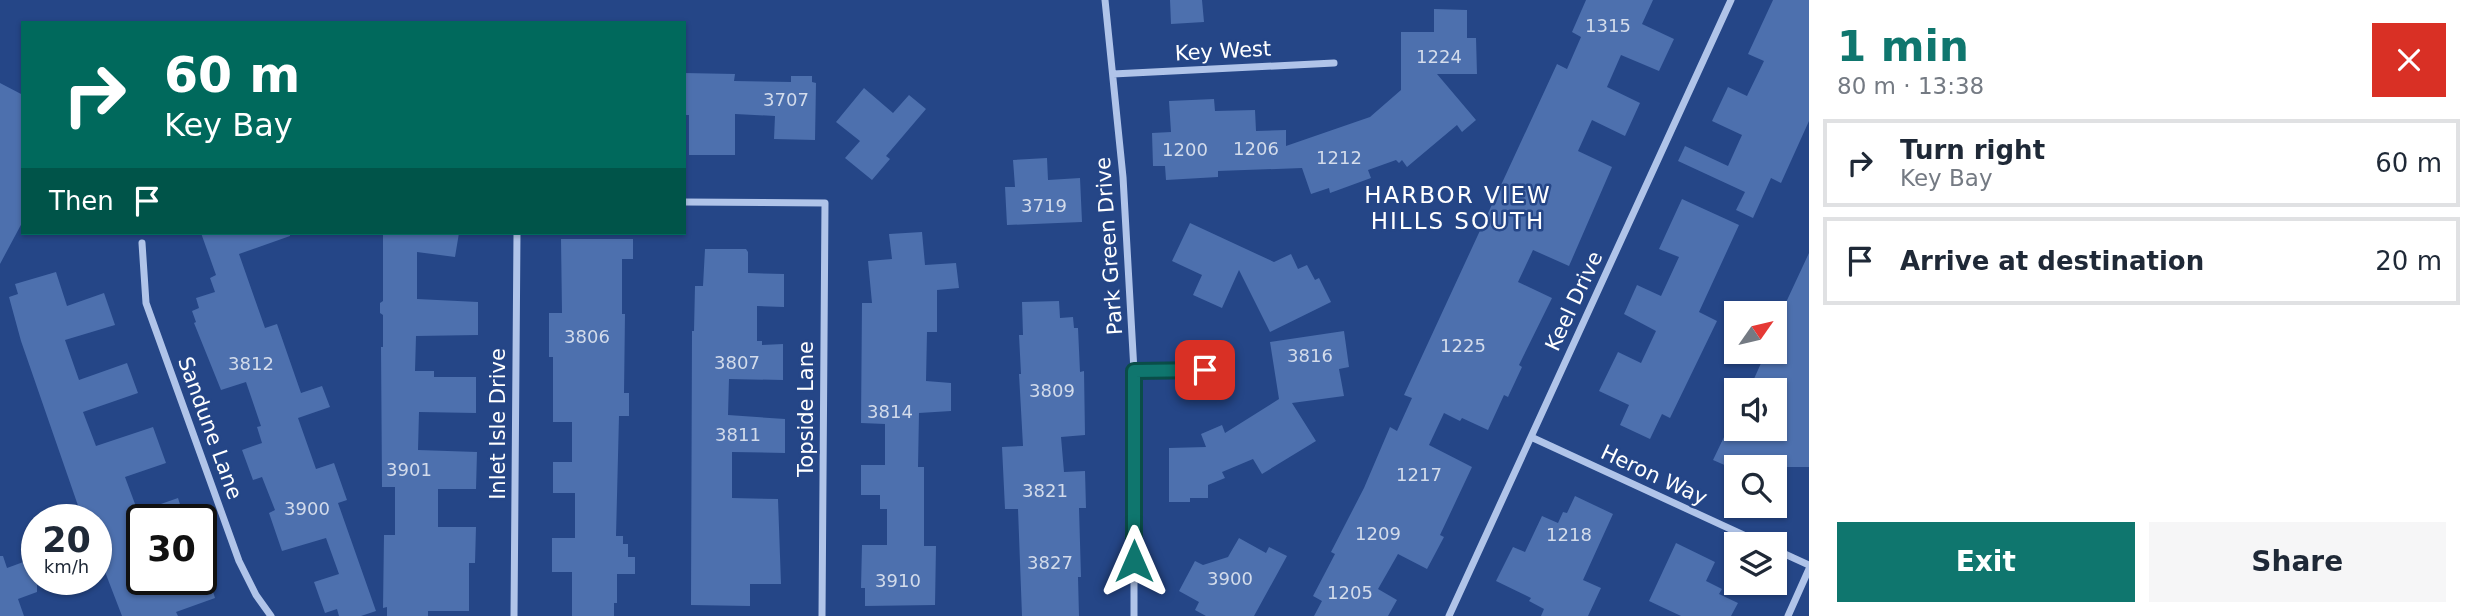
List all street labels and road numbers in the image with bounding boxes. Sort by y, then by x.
street label: Key West [1174,36,1272,66]
street label: Park Green Drive [1091,156,1127,336]
street label: Keel Drive [1541,247,1607,355]
street label: Topside Lane [794,341,818,478]
street label: Inlet Isle Drive [486,348,510,500]
street label: Sandune Lane [173,353,247,503]
street label: Heron Way [1597,440,1711,510]

